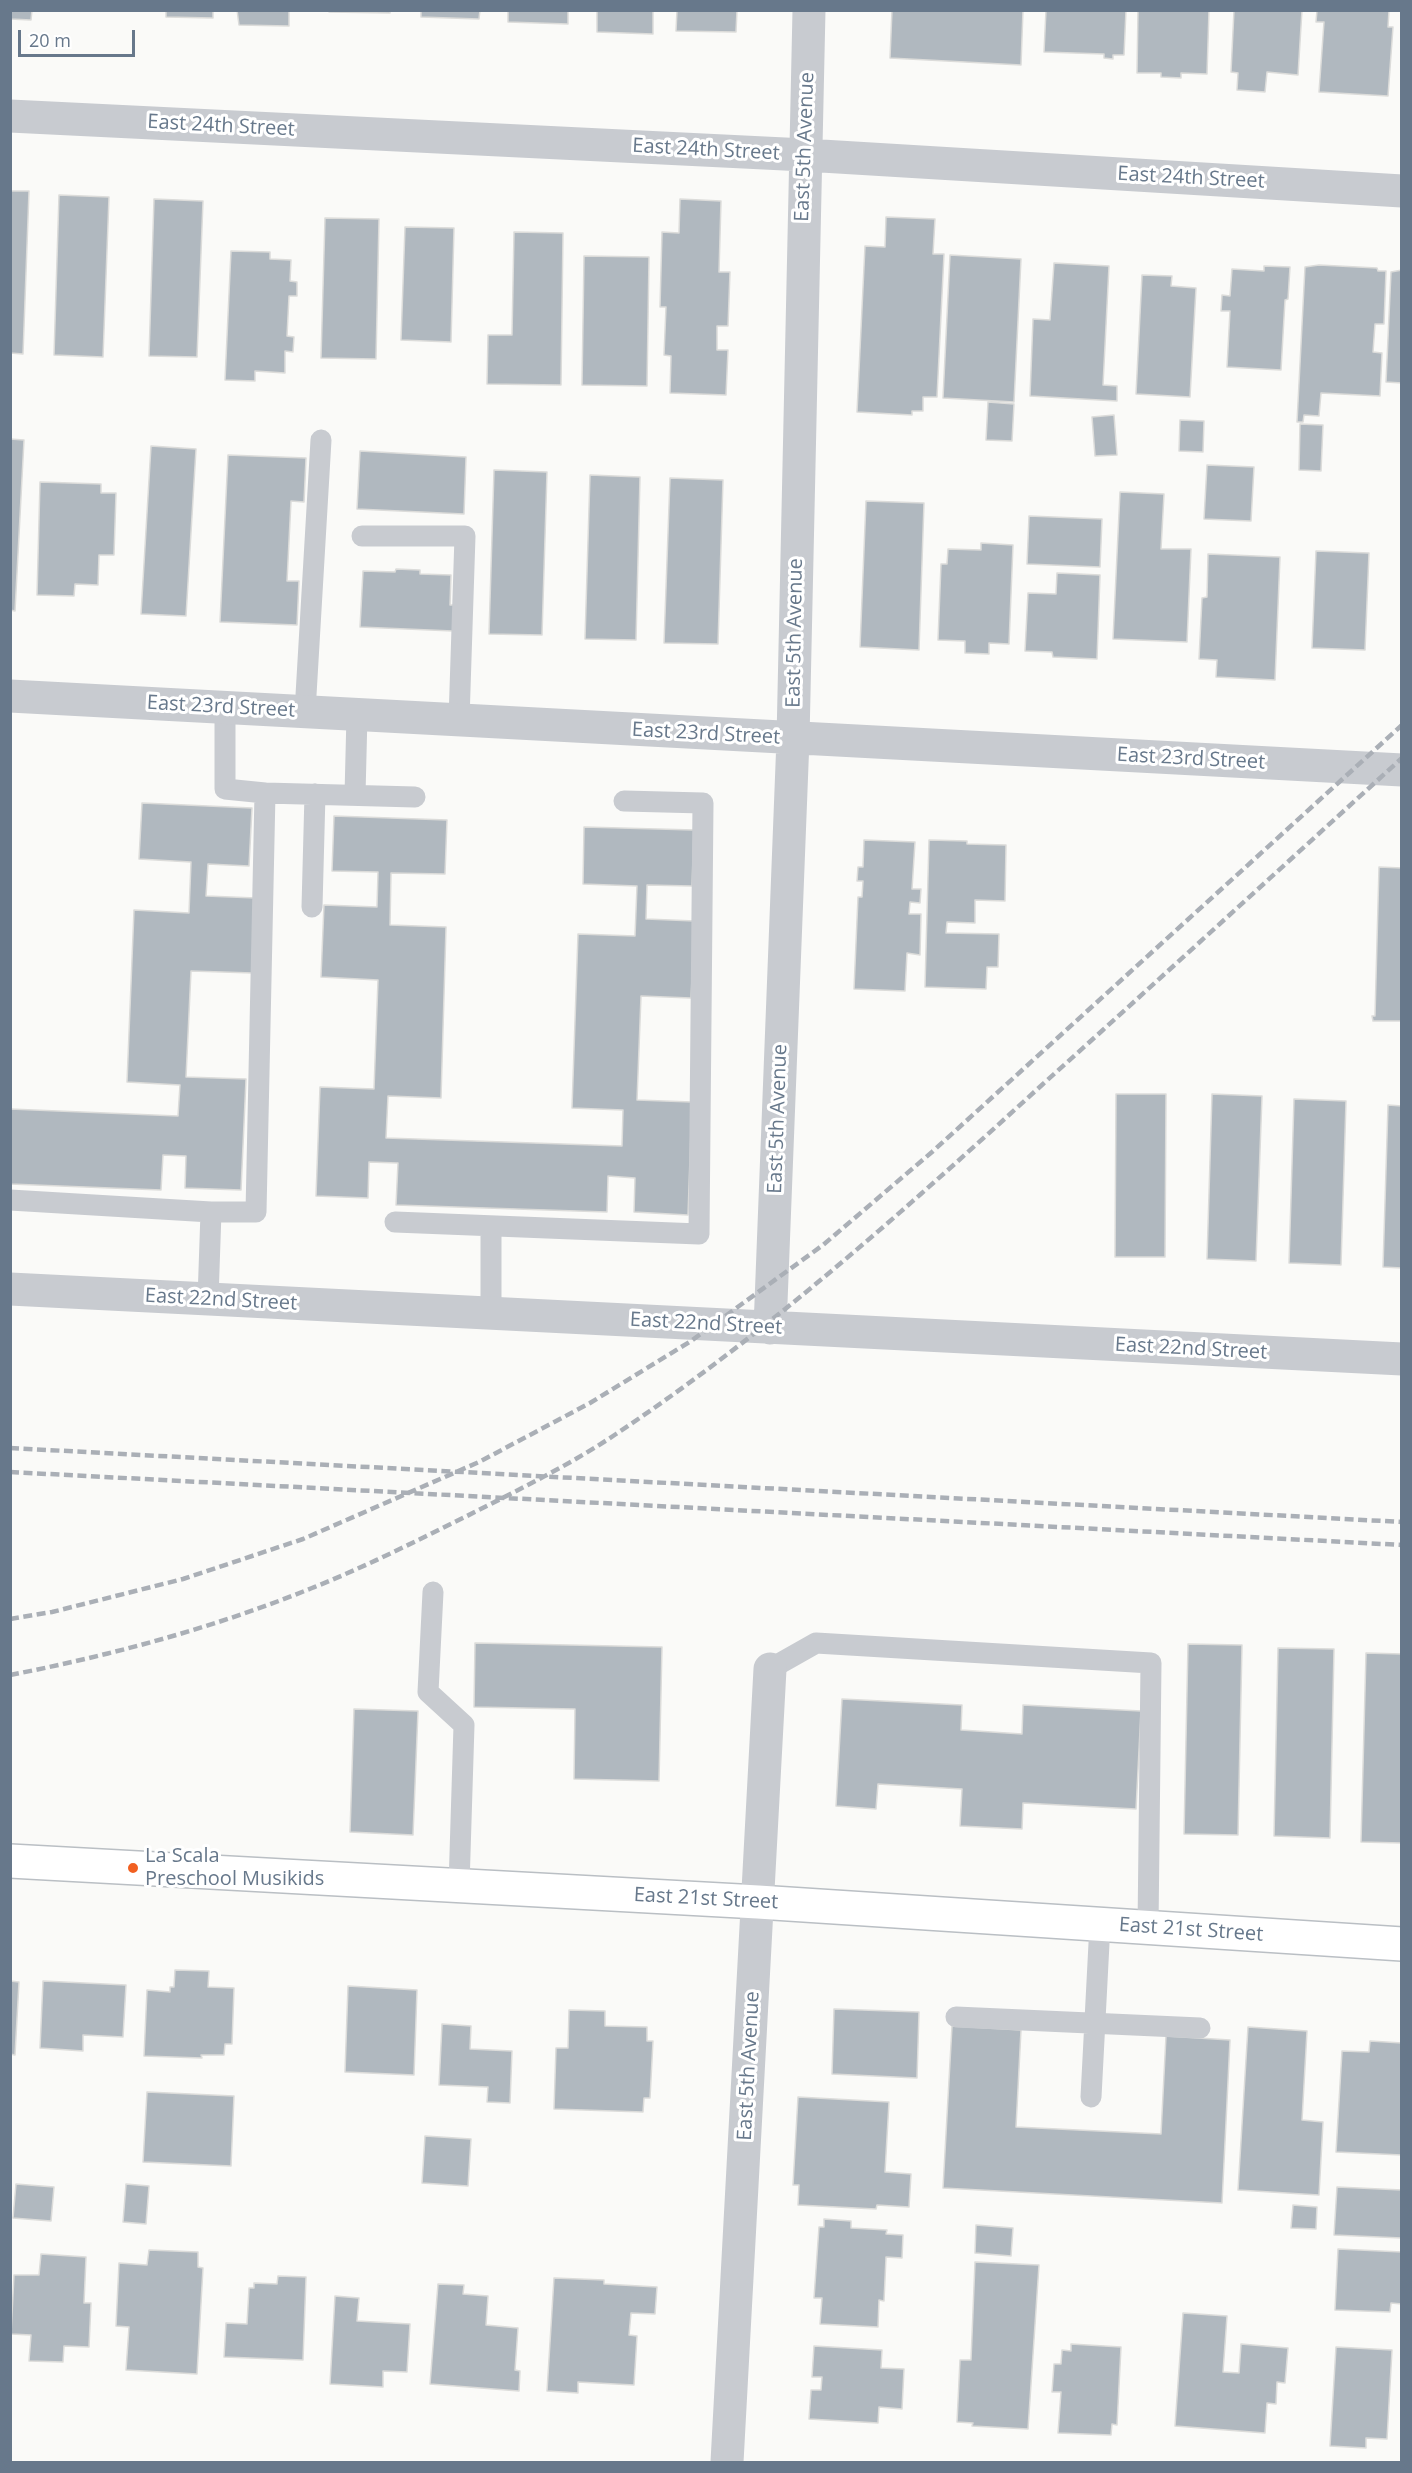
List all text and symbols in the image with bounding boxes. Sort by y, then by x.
scale bar [21,18,138,56]
text: 20 m [29,28,71,52]
street label: East 5th Avenue [790,72,820,222]
street label: East 24th Street [147,110,295,142]
street label: East 24th Street [632,134,780,166]
street label: East 24th Street [1117,162,1265,194]
street label: East 5th Avenue [782,558,808,708]
street label: East 23rd Street [146,691,296,723]
street label: East 23rd Street [631,718,781,750]
street label: East 23rd Street [1116,743,1266,775]
street label: East 5th Avenue [763,1044,793,1194]
street label: East 22nd Street [144,1284,298,1316]
street label: East 22nd Street [629,1308,783,1340]
street label: East 22nd Street [1114,1333,1268,1365]
place label: La Scala Preschool Musikids [145,1844,324,1891]
marker: La Scala Preschool Musikids [126,1861,140,1875]
street label: East 21st Street [633,1883,779,1915]
street label: East 21st Street [1118,1913,1264,1947]
street label: East 5th Avenue [733,1991,765,2141]

